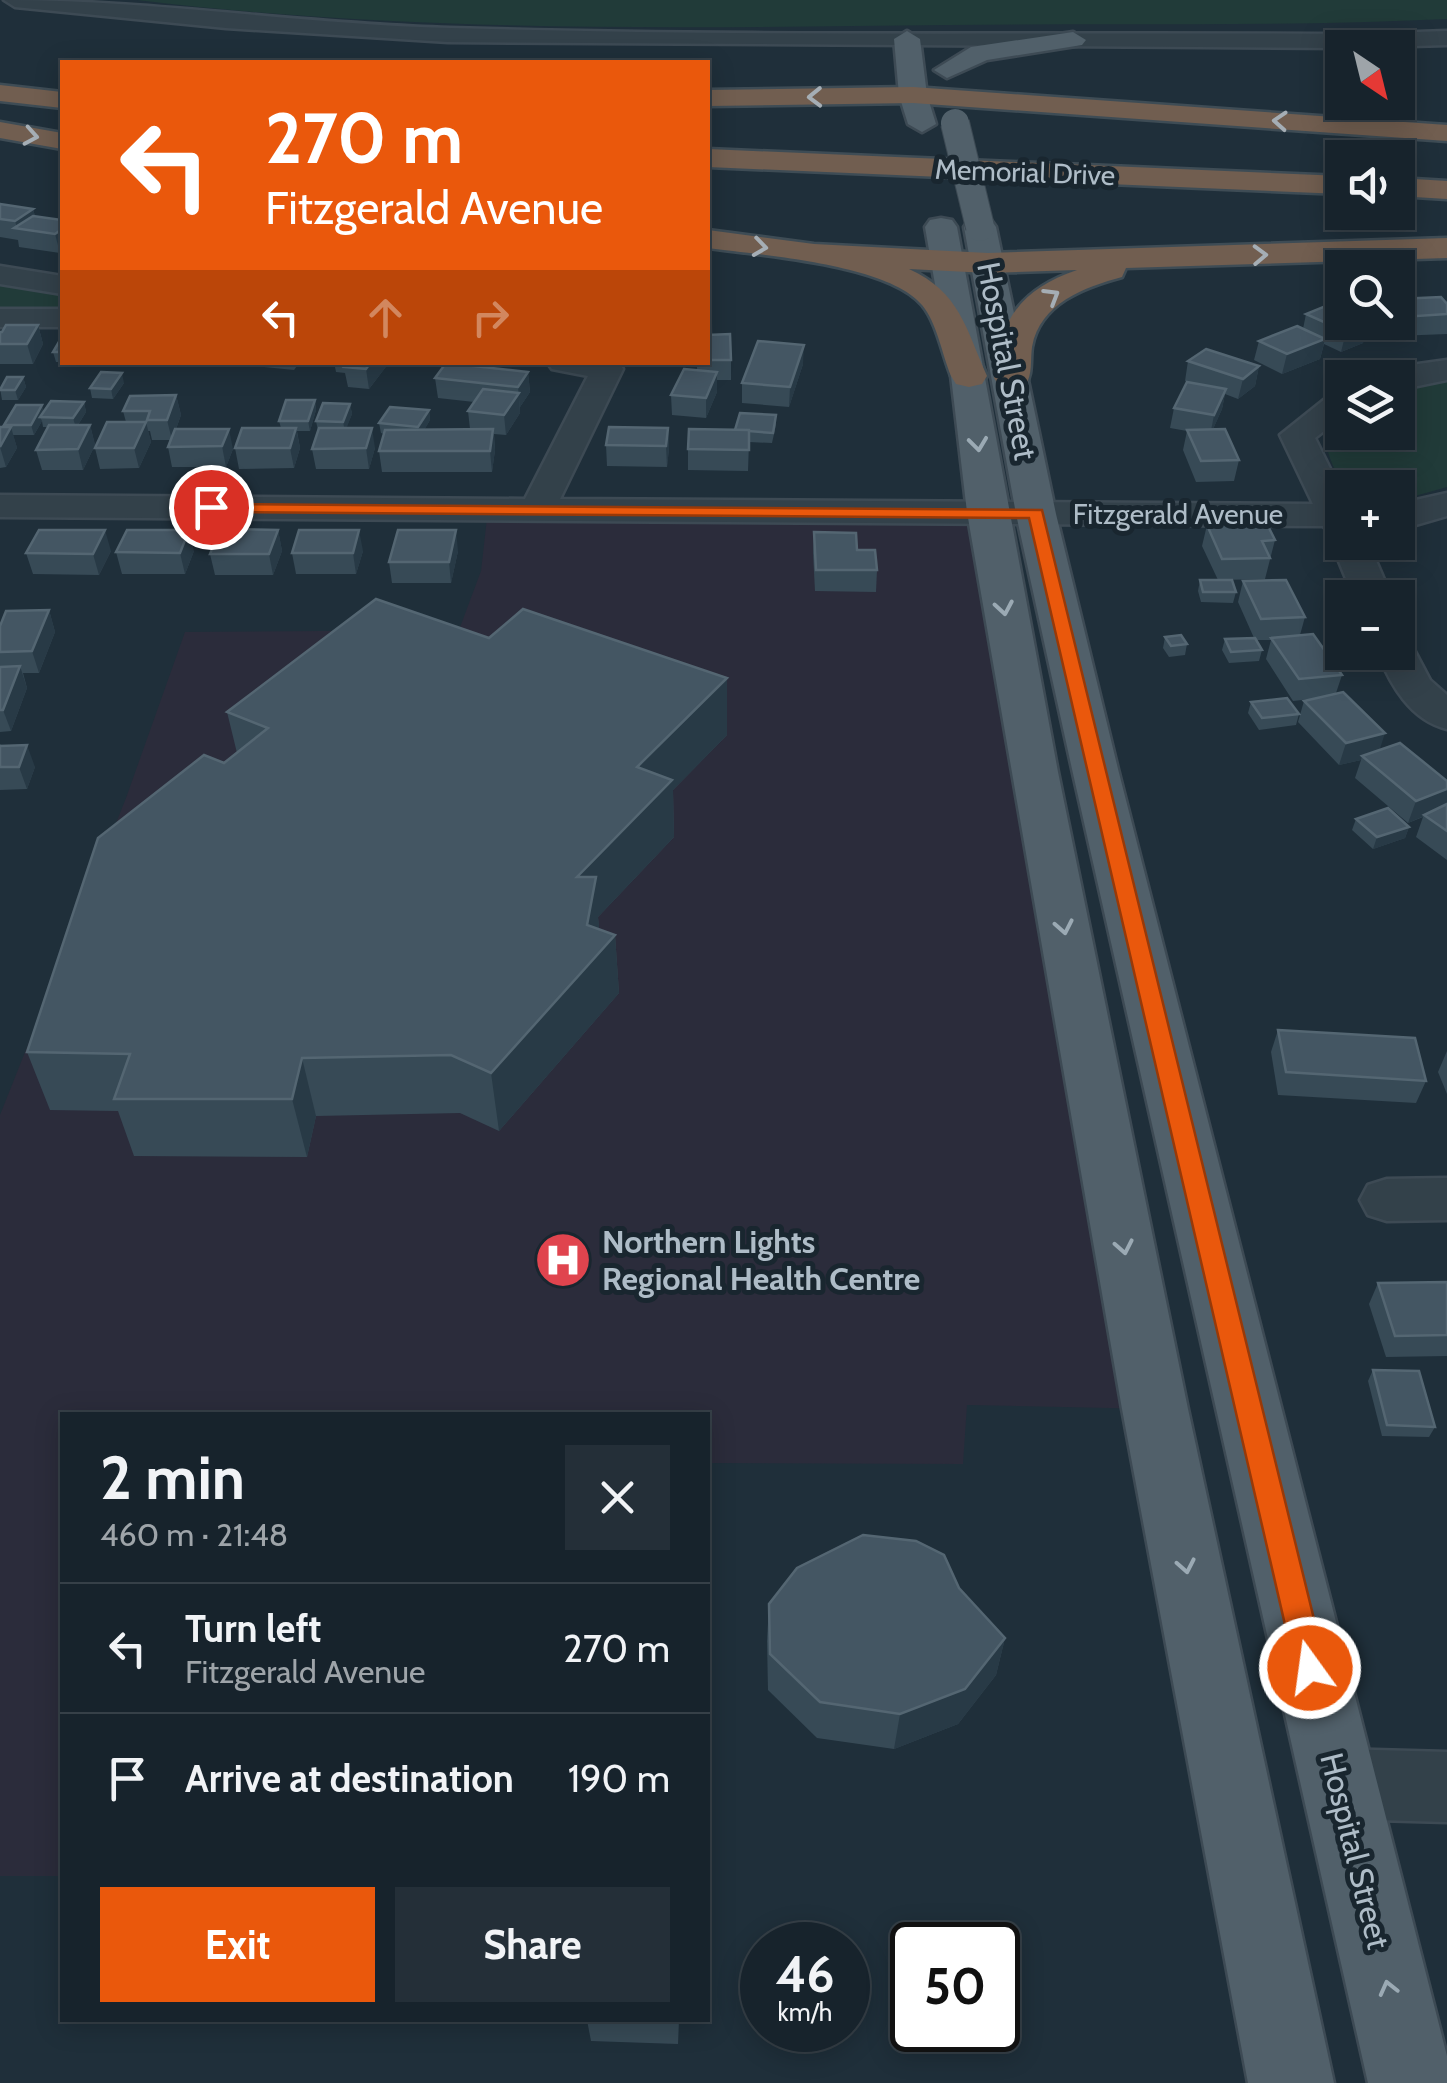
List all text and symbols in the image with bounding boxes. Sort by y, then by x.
north arrow [1325,30,1415,120]
map controls [1325,30,1415,670]
one-way arrow [807,86,822,108]
text: 270 m [265,95,463,181]
icon: left [100,100,230,230]
one-way arrow [1271,111,1287,132]
one-way arrow [23,125,39,146]
button: sound [1325,140,1415,230]
street label: Memorial Drive [934,152,1116,192]
text: Fitzgerald Avenue [265,181,603,235]
one-way arrow [752,235,769,256]
one-way arrow [1252,244,1268,265]
button: search [1325,250,1415,340]
street label: Hospital Street [969,259,1046,463]
one-way arrow [1041,288,1059,308]
icon: left [253,290,308,345]
icon: ahead [358,290,413,345]
icon: right [463,290,518,345]
button: layers [1325,360,1415,450]
one-way arrow [967,437,988,453]
pin [169,465,254,550]
button: + [1325,470,1415,560]
icon: arrive [184,480,239,535]
street label: Fitzgerald Avenue [1073,497,1283,531]
button: − [1325,580,1415,670]
one-way arrow [993,600,1014,616]
one-way arrow [1052,919,1073,936]
place label: Northern Lights Regional Health Centre [602,1222,920,1298]
hospital icon: Northern Lights Regional Health Centre [533,1230,593,1290]
one-way arrow [1113,1239,1134,1255]
text: 2 min [100,1441,245,1514]
button: close [565,1445,670,1550]
text: 460 m · 21:48 [100,1515,288,1554]
one-way arrow [1175,1557,1196,1574]
text: Turn left [185,1605,321,1652]
position arrow [1258,1616,1362,1720]
icon: left [100,1621,155,1676]
text: 270 m [563,1625,670,1672]
text: Fitzgerald Avenue [185,1652,425,1691]
street label: Hospital Street [1312,1749,1399,1953]
icon: arrive [100,1751,155,1806]
text: Arrive at destination [185,1755,514,1802]
text: 190 m [568,1755,670,1802]
button: Exit [100,1887,375,2002]
button: Share [395,1887,670,2002]
speed limit sign: 50 [890,1922,1020,2052]
text: 46 [775,1944,835,2005]
one-way arrow [1379,1980,1400,1997]
text: km/h [778,1997,832,2027]

